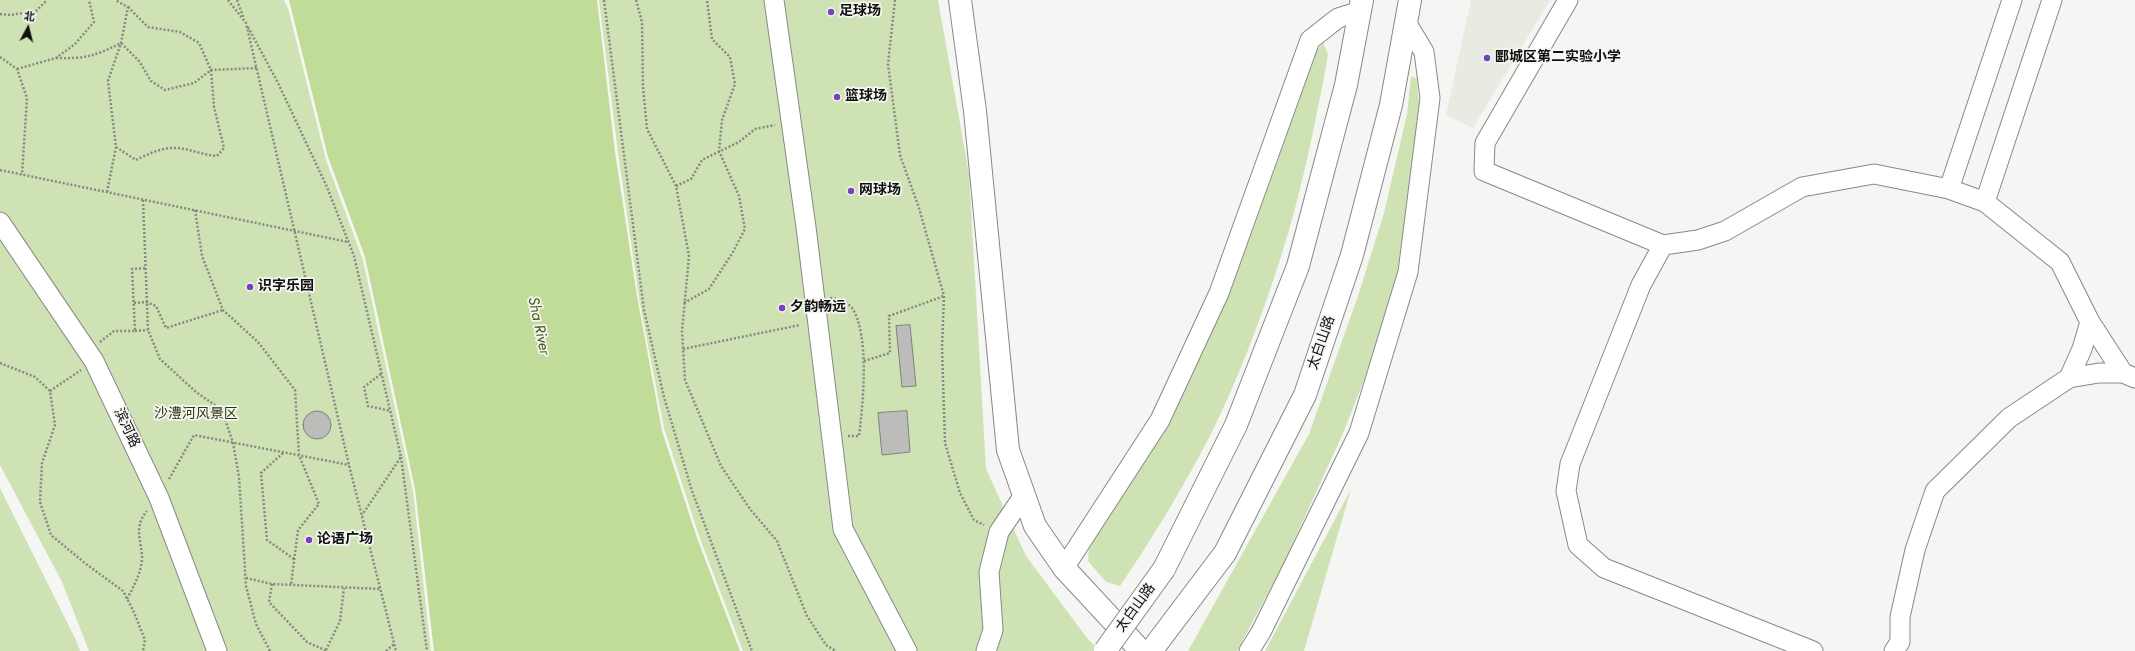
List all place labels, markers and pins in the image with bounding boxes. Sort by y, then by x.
place label: 足球场 [839,4,881,20]
marker: 足球场 [826,7,836,17]
place label: 郾城区第二实验小学 [1495,50,1621,66]
marker: 郾城区第二实验小学 [1482,53,1492,63]
place label: 篮球场 [845,89,887,105]
marker: 篮球场 [832,92,842,102]
place label: 网球场 [859,183,901,199]
marker: 网球场 [846,186,856,196]
place label: 识字乐园 [258,279,314,295]
marker: 识字乐园 [245,282,255,292]
place label: 夕韵畅远 [790,300,846,316]
marker: 夕韵畅远 [777,303,787,313]
place label: 论语广场 [317,532,373,548]
marker: 论语广场 [304,535,314,545]

